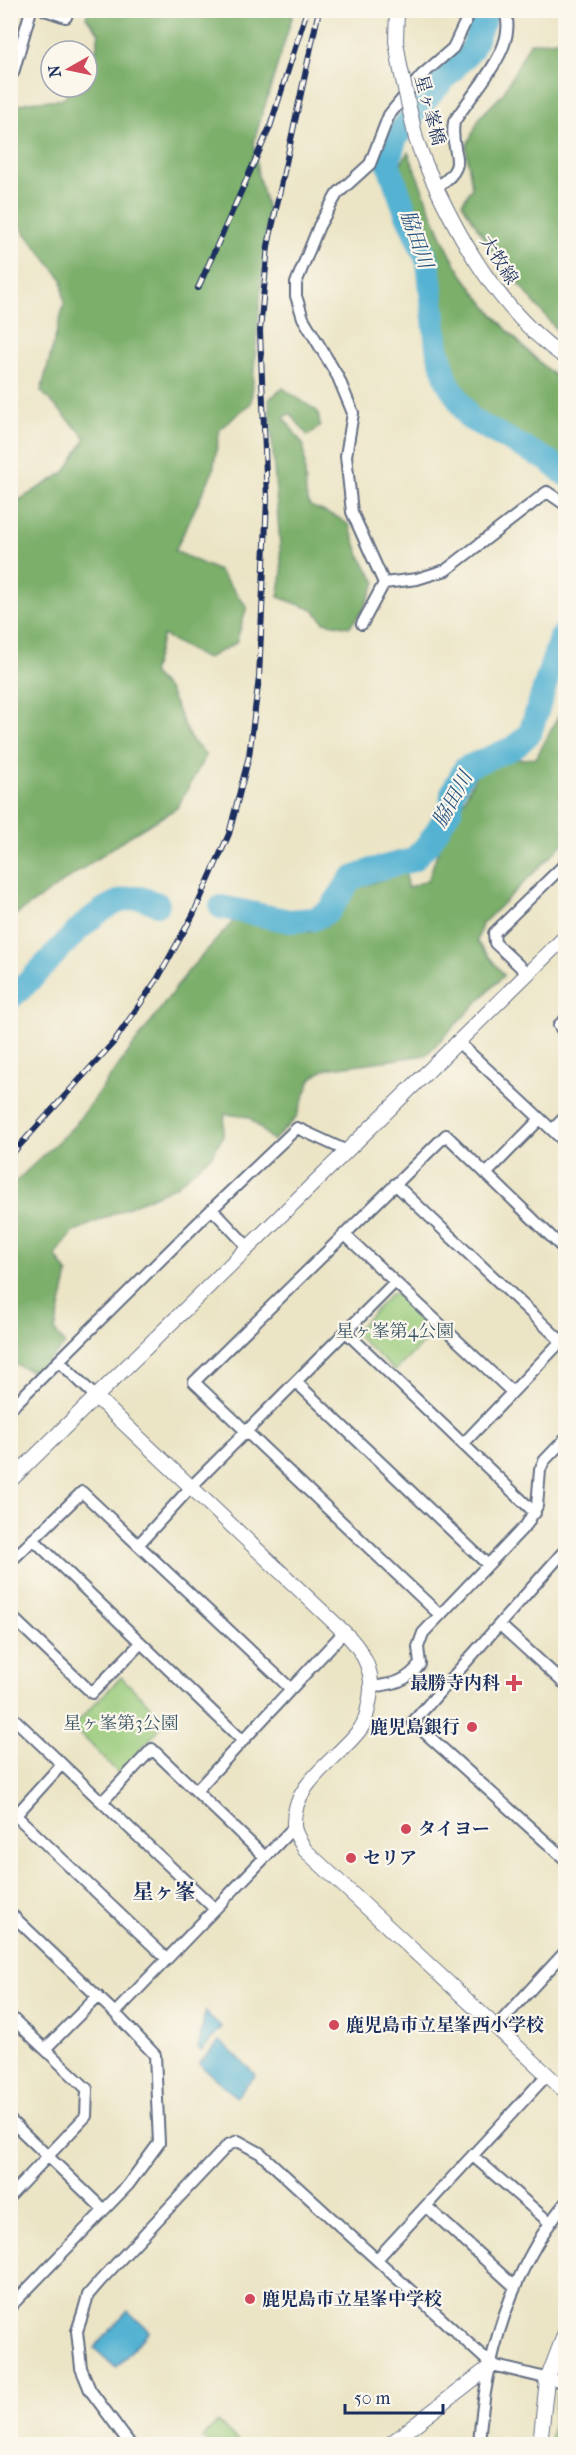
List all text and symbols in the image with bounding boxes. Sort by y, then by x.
north arrow [39,39,99,99]
text: N [44,63,65,79]
street label: 星ヶ峯橋 [410,73,449,148]
water label: 脇田川 [396,207,438,273]
street label: 大牧線 [475,232,522,289]
water label: 脇田川 [428,766,478,831]
park label: 星ヶ峯第4公園 [336,1321,454,1342]
place label: 最勝寺内科 [410,1673,500,1694]
marker: 最勝寺内科 [505,1674,523,1692]
park label: 星ヶ峯第3公園 [63,1713,179,1734]
place label: 鹿児島銀行 [370,1717,460,1738]
marker: 鹿児島銀行 [465,1720,479,1734]
place label: タイヨー [418,1819,490,1840]
marker: タイヨー [399,1822,413,1836]
place label: セリア [363,1848,417,1869]
marker: セリア [344,1851,358,1865]
district label: 星ヶ峯 [133,1880,196,1904]
place label: 鹿児島市立星峯西小学校 [346,2015,544,2036]
marker: 鹿児島市立星峯西小学校 [327,2018,341,2032]
place label: 鹿児島市立星峯中学校 [262,2289,442,2310]
marker: 鹿児島市立星峯中学校 [243,2292,257,2306]
scale bar [345,2377,442,2415]
text: 50 m [354,2388,391,2409]

